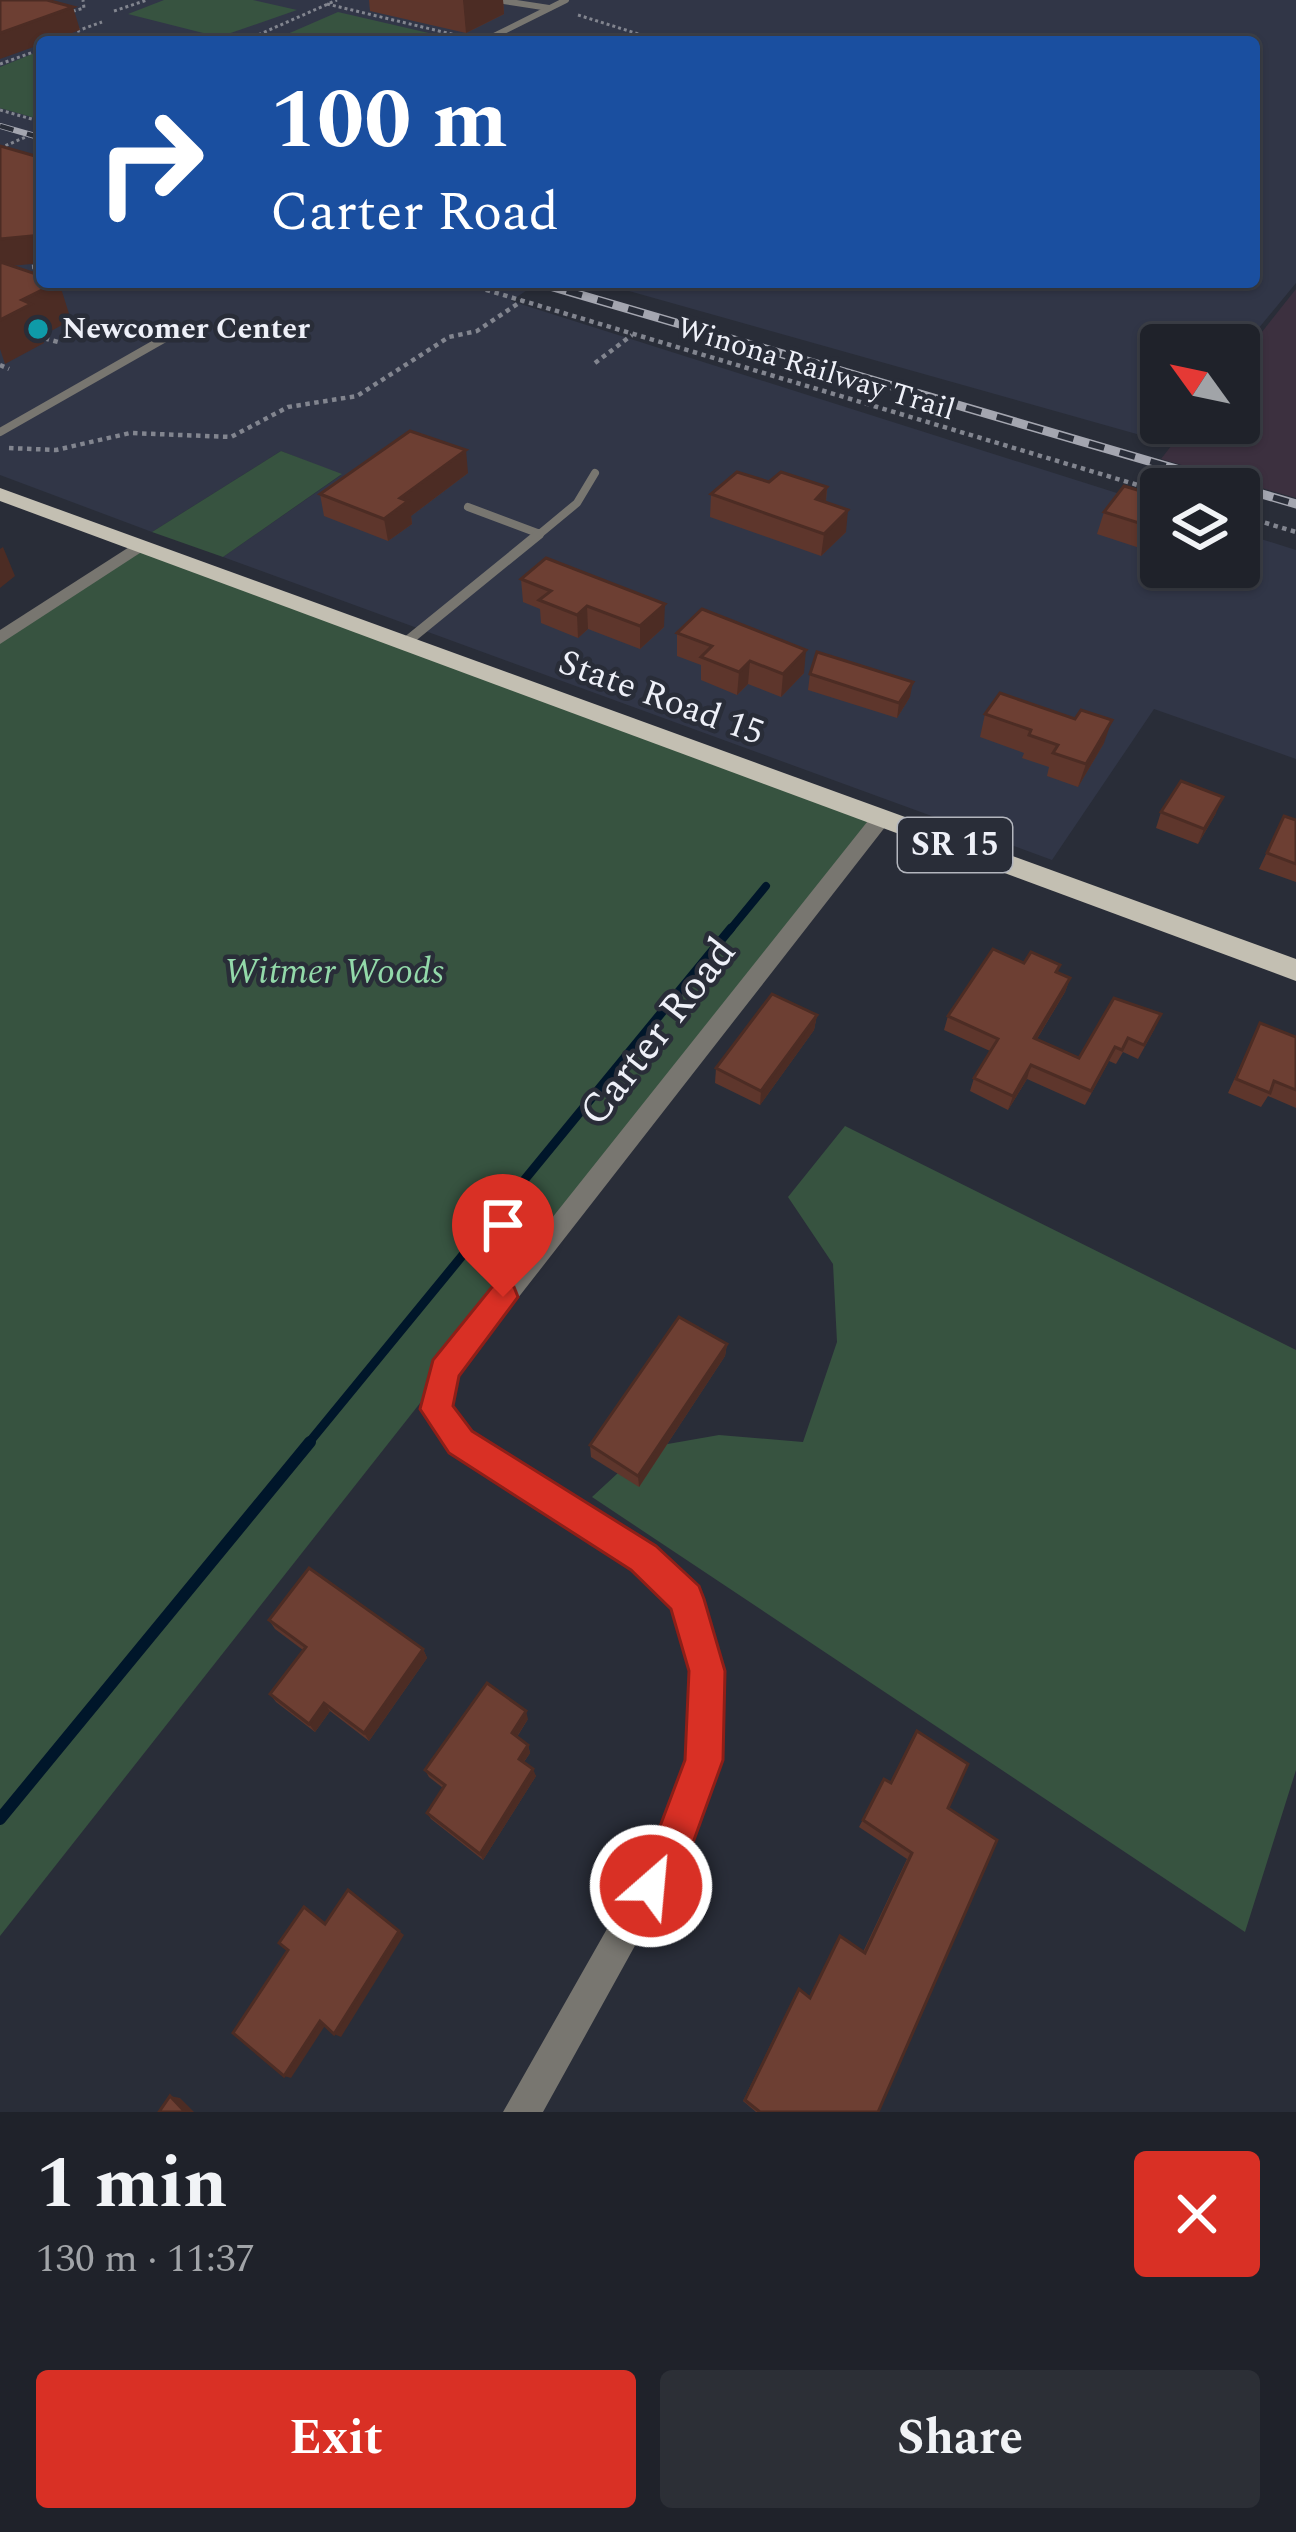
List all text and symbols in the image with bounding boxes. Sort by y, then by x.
text: 100 m [270,57,508,185]
icon: right [72,84,228,240]
text: Carter Road [270,172,559,254]
street label: Winona Railway Trail [672,305,960,433]
place label: Newcomer Center [62,306,310,352]
marker: Newcomer Center [25,316,51,342]
north arrow [1140,324,1260,444]
map controls [1140,324,1260,588]
button: layers [1140,468,1260,588]
street label: State Road 15 [551,635,771,761]
road number: SR 15 [898,818,1012,872]
street label: Carter Road [564,924,752,1140]
park label: Witmer Woods [224,945,444,1000]
pin [452,1174,554,1297]
icon: arrive [470,1192,536,1258]
position arrow [588,1823,714,1949]
text: 1 min [36,2130,228,2239]
button: close [1134,2151,1260,2277]
text: 130 m · 11:37 [36,2230,255,2289]
button: Exit [36,2370,636,2508]
button: Share [660,2370,1260,2508]

